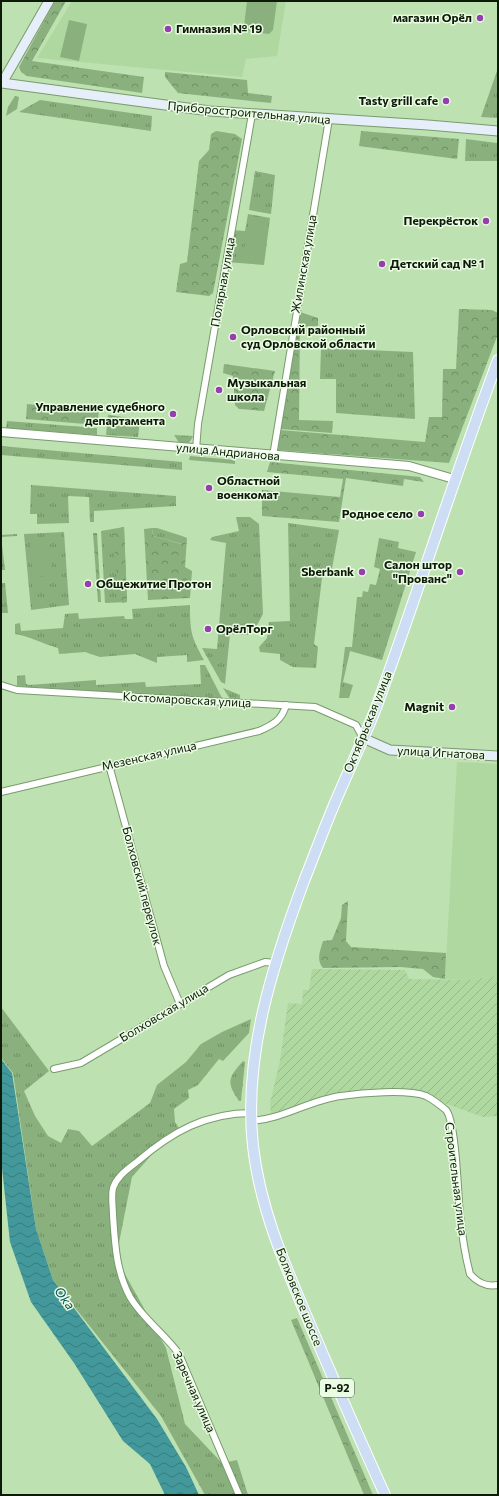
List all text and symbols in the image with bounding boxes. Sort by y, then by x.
place label: магазин Орёл [393,10,472,24]
marker: магазин Орёл [475,13,485,23]
place label: Гимназия № 19 [176,21,262,35]
marker: Гимназия № 19 [163,24,173,34]
place label: Tasty grill cafe [358,93,438,107]
marker: Tasty grill cafe [441,96,451,106]
street label: Приборостроительная улица [167,98,331,126]
street label: Жилинская улица [287,213,319,314]
place label: Перекрёсток [404,213,478,227]
marker: Перекрёсток [481,216,491,226]
street label: Полярная улица [207,236,237,328]
place label: Детский сад № 1 [390,256,484,270]
marker: Детский сад № 1 [377,259,387,269]
place label: Орловский районный суд Орловской области [241,322,375,350]
marker: Орловский районный суд Орловской области [228,332,238,342]
place label: Музыкальная школа [227,375,306,403]
marker: Музыкальная школа [214,385,224,395]
place label: Управление судебного департамента [35,399,165,427]
marker: Управление судебного департамента [168,409,178,419]
street label: улица Андрианова [176,439,280,463]
place label: Областной военкомат [217,473,280,501]
marker: Областной военкомат [204,483,214,493]
place label: Родное село [342,506,413,520]
marker: Родное село [416,509,426,519]
place label: Салон штор "Прованс" [384,557,452,585]
place label: Sberbank [301,564,354,578]
marker: Sberbank [357,567,367,577]
marker: Салон штор "Прованс" [455,567,465,577]
place label: Общежитие Протон [96,576,211,590]
marker: Общежитие Протон [83,579,93,589]
place label: ОрёлТорг [216,621,273,635]
marker: ОрёлТорг [203,624,213,634]
street label: Октябрьская улица [340,669,394,775]
street label: Костомаровская улица [122,689,252,709]
place label: Magnit [404,699,444,713]
marker: Magnit [447,702,457,712]
street label: Мезенская улица [100,737,197,773]
street label: улица Игнатова [397,743,485,761]
street label: Болховский переулок [120,825,166,947]
street label: Болховская улица [117,980,210,1044]
street label: Строительная улица [443,1121,471,1236]
street label: Болховское шоссе [274,1246,326,1348]
water label: Oka [51,1283,79,1313]
street label: Заречная улица [171,1349,219,1434]
road number: Р-92 [320,1379,354,1397]

